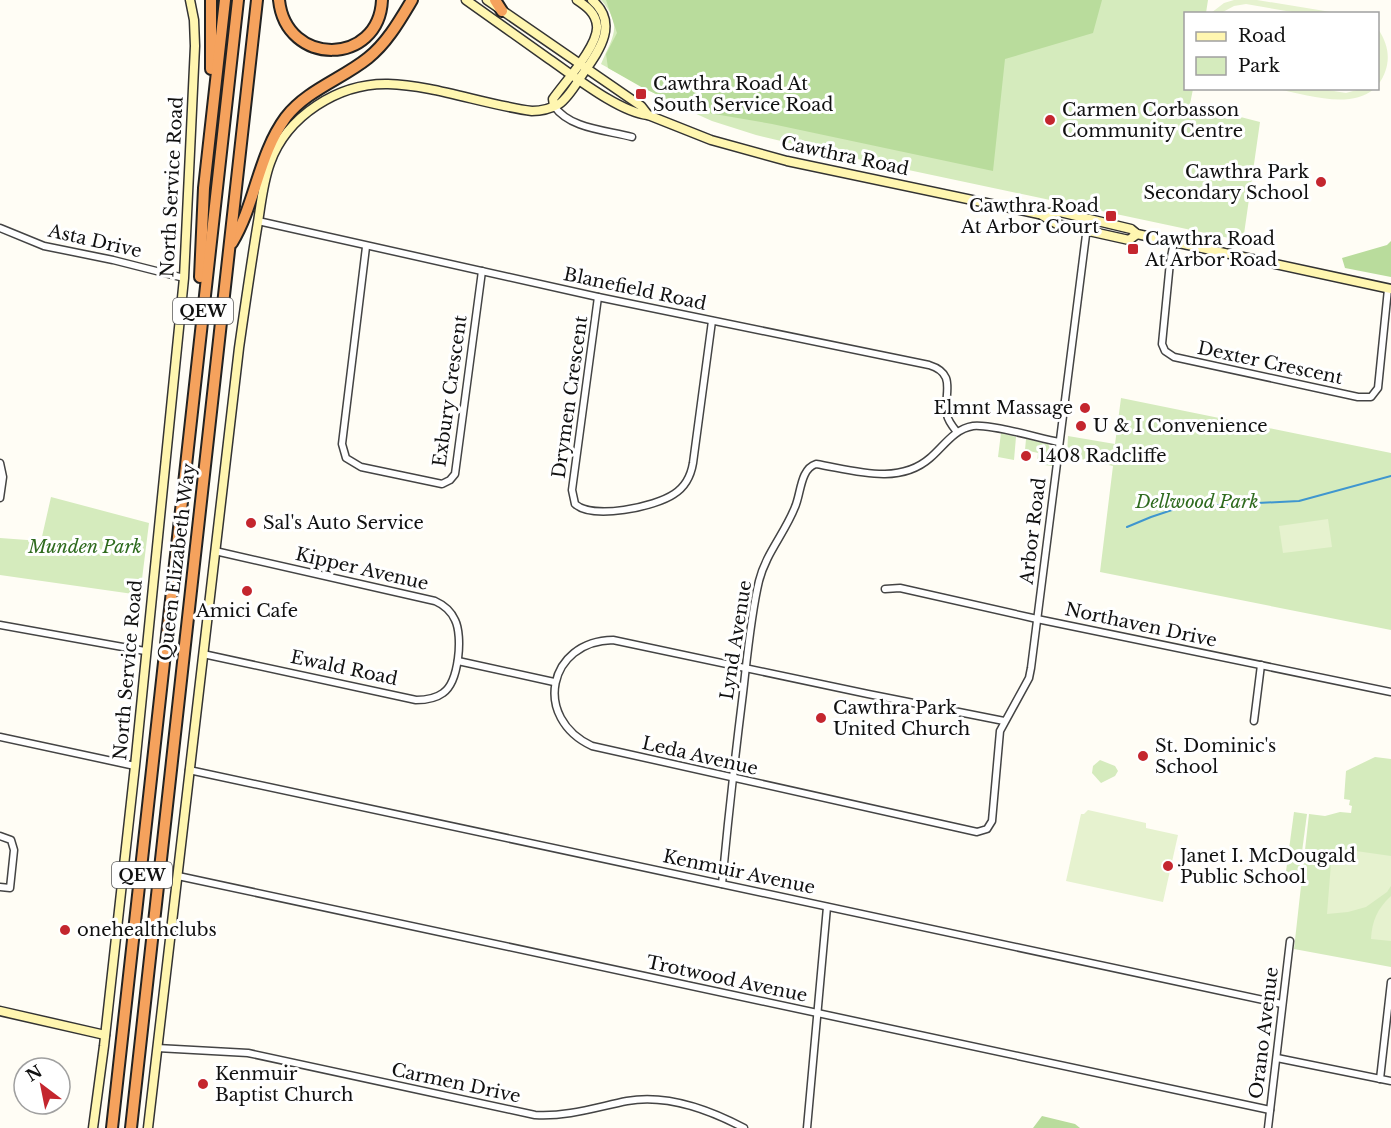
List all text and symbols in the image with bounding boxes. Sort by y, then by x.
legend [1184,12,1379,90]
text: Road [1238,25,1286,47]
text: Park [1238,55,1280,77]
place label: Cawthra Road At South Service Road [653,73,833,116]
marker: Cawthra Road At South Service Road [634,87,648,101]
street label: North Service Road [156,96,188,278]
place label: Carmen Corbasson Community Centre [1062,99,1243,142]
marker: Carmen Corbasson Community Centre [1043,113,1057,127]
street label: Cawthra Road [779,132,911,180]
place label: Cawthra Park Secondary School [1143,161,1309,204]
marker: Cawthra Park Secondary School [1314,175,1328,189]
place label: Cawthra Road At Arbor Court [960,195,1099,238]
marker: Cawthra Road At Arbor Court [1104,209,1118,223]
street label: Asta Drive [45,219,144,262]
place label: Cawthra Road At Arbor Road [1144,228,1277,271]
marker: Cawthra Road At Arbor Road [1126,242,1140,256]
street label: Blanefield Road [562,263,708,315]
road number: QEW [173,298,233,324]
street label: Exbury Crescent [428,313,472,468]
street label: Drymen Crescent [548,314,592,480]
street label: Dexter Crescent [1195,337,1345,389]
place label: Elmnt Massage [933,397,1073,419]
marker: Elmnt Massage [1078,401,1092,415]
place label: U & I Convenience [1093,415,1268,437]
marker: U & I Convenience [1074,419,1088,433]
place label: 1408 Radcliffe [1038,445,1167,467]
marker: 1408 Radcliffe [1019,449,1033,463]
street label: Queen Elizabeth Way [154,462,200,662]
street label: Arbor Road [1015,476,1050,587]
park label: Dellwood Park [1135,491,1258,513]
place label: Sal's Auto Service [263,512,424,534]
marker: Sal's Auto Service [244,516,258,530]
park label: Munden Park [27,536,142,558]
street label: Kipper Avenue [293,543,431,595]
street label: North Service Road [109,579,147,761]
street label: Lynd Avenue [716,579,756,701]
marker: Amici Cafe [240,584,254,598]
street label: Northaven Drive [1063,598,1219,652]
place label: Amici Cafe [195,600,298,622]
street label: Ewald Road [288,646,400,690]
place label: Cawthra Park United Church [833,697,970,740]
marker: Cawthra Park United Church [814,711,828,725]
street label: Leda Avenue [640,732,760,780]
place label: St. Dominic's School [1155,735,1276,778]
marker: St. Dominic's School [1136,749,1150,763]
street label: Kenmuir Avenue [661,845,817,899]
place label: Janet I. McDougald Public School [1178,845,1356,888]
marker: Janet I. McDougald Public School [1161,859,1175,873]
road number: QEW [112,862,172,888]
place label: onehealthclubs [77,919,217,941]
marker: onehealthclubs [58,923,72,937]
street label: Trotwood Avenue [645,951,809,1007]
street label: Orano Avenue [1245,966,1283,1100]
north arrow [12,1056,72,1116]
street label: Carmen Drive [389,1059,523,1107]
text: N [22,1061,46,1086]
place label: Kenmuir Baptist Church [215,1063,353,1106]
marker: Kenmuir Baptist Church [196,1077,210,1091]

